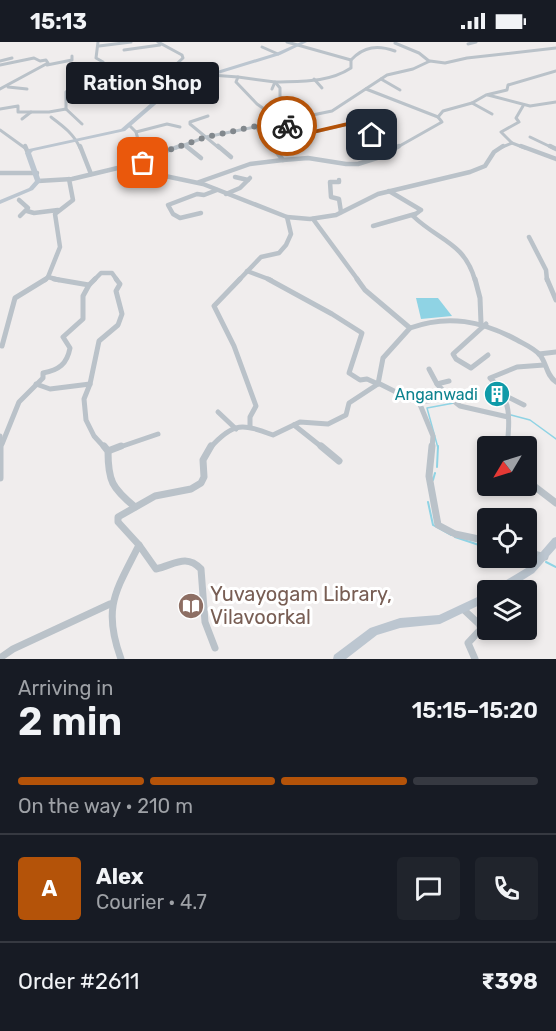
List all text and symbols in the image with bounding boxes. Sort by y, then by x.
text: 15:13 [30,8,87,35]
callout: Ration Shop [66,61,219,103]
text: Ration Shop [83,71,202,95]
courier [257,96,317,156]
pin [346,109,397,160]
icon: bike [271,110,304,143]
icon: home [355,118,388,151]
pin [117,137,168,188]
icon: bag [126,146,159,179]
building icon: Anganwadi [482,379,512,409]
place label: Anganwadi [395,385,478,404]
north arrow [477,436,537,496]
map controls [477,436,537,640]
button: locate [477,508,537,568]
button: layers [477,580,537,640]
place label: Yuvayogam Library, Vilavoorkal [210,582,392,629]
library icon: Yuvayogam Library, Vilavoorkal [176,591,206,621]
text: Arriving in [18,676,113,700]
text: 15:15–15:20 [412,697,538,724]
text: 2 min [18,699,122,745]
text: On the way · 210 m [18,794,193,818]
button: chat [397,857,460,920]
button: phone [475,857,538,920]
text: Alex [96,863,144,890]
text: A [42,875,57,902]
text: Courier · 4.7 [96,890,207,914]
text: Order #2611 [18,968,140,995]
text: ₹398 [481,968,538,995]

